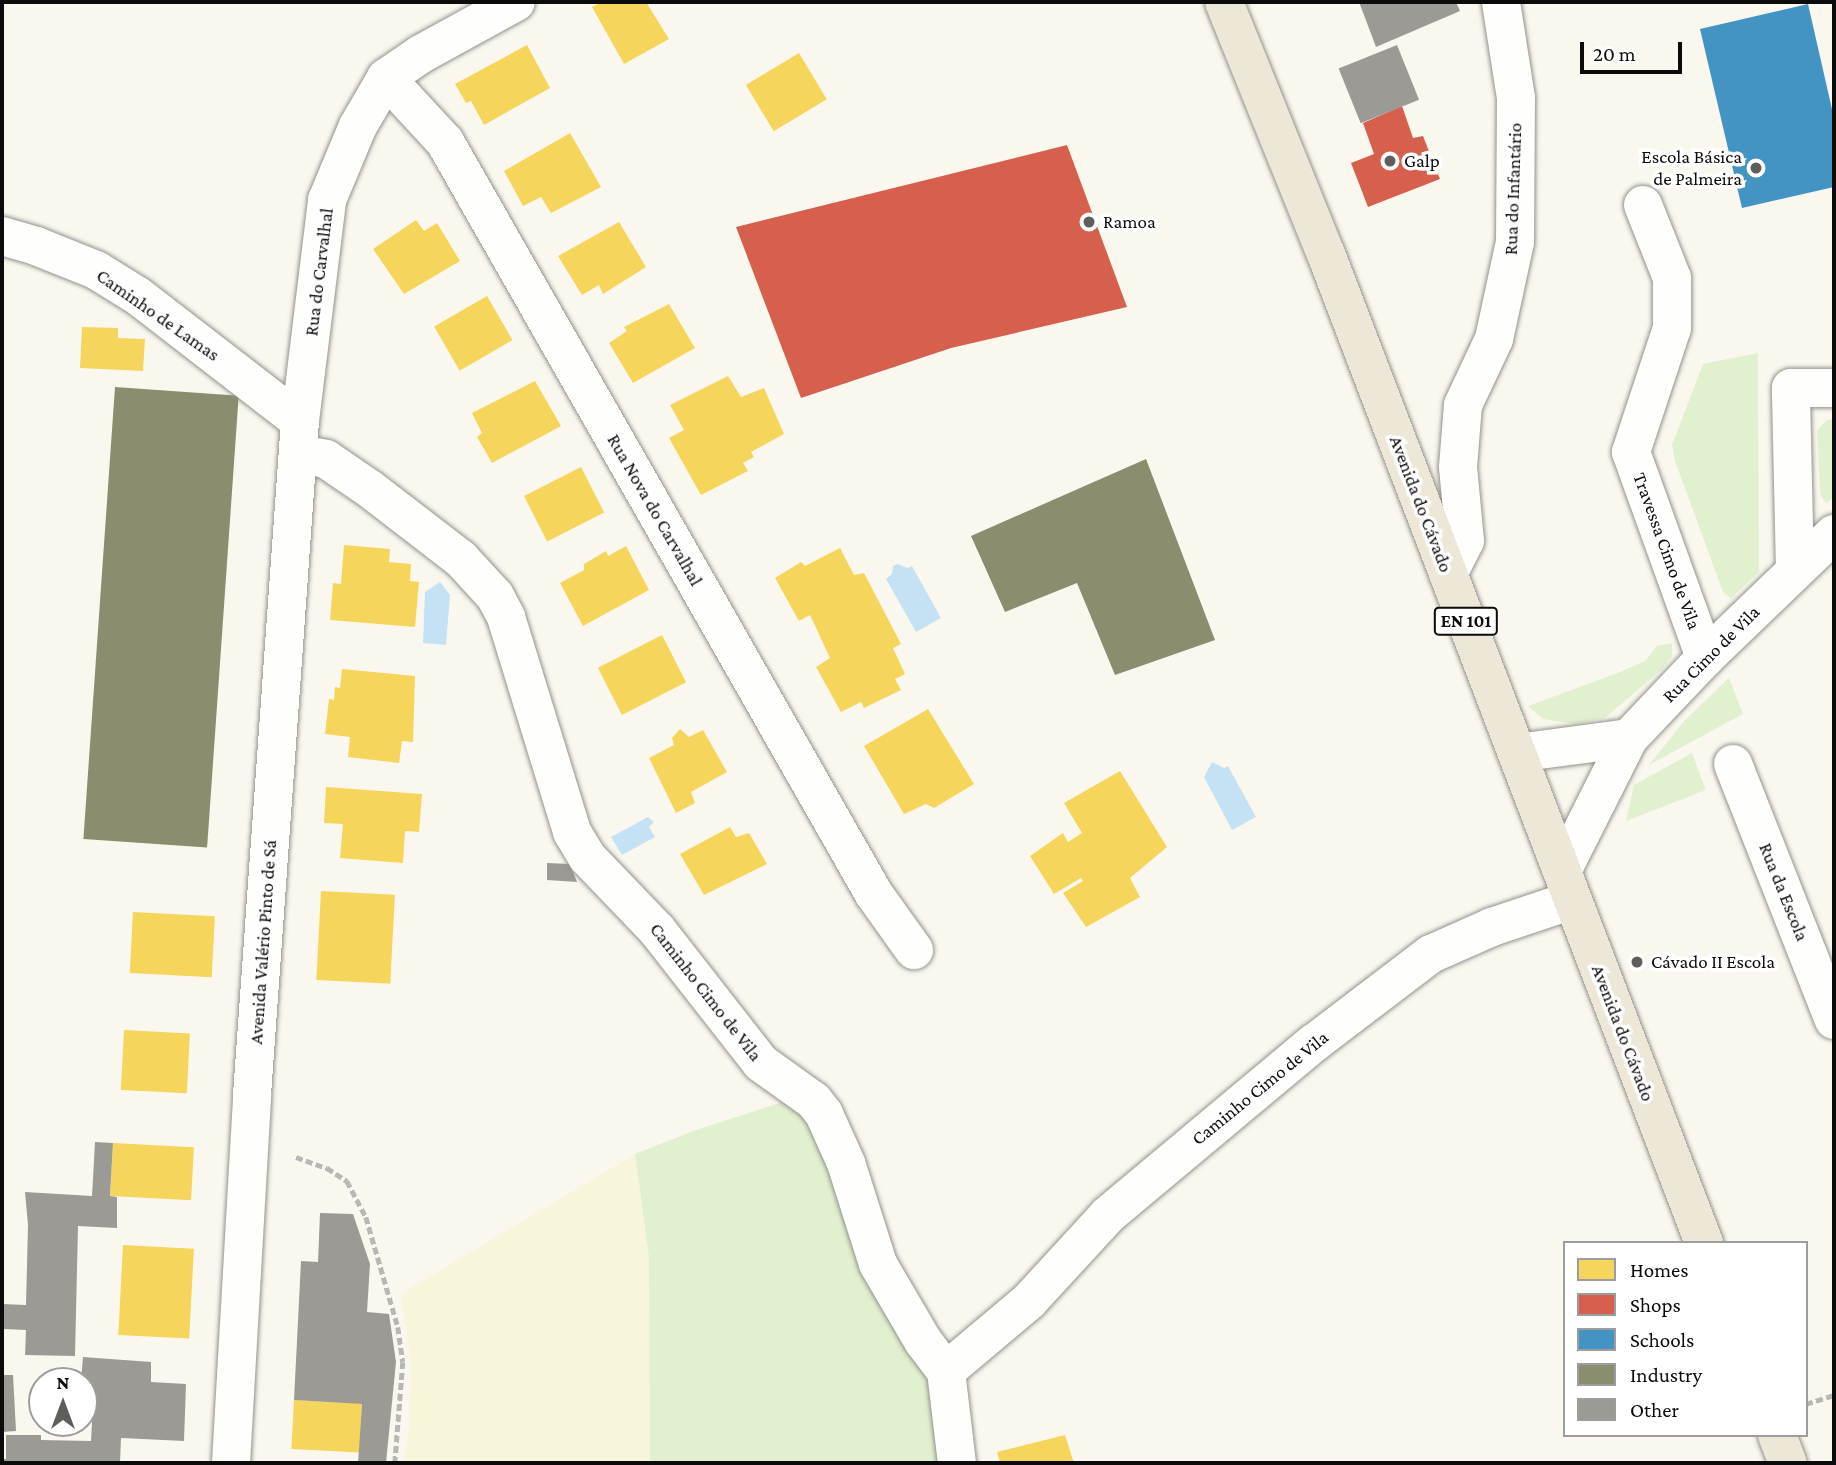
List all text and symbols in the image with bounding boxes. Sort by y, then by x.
scale bar [1584,28,1686,72]
text: 20 m [1593,42,1636,66]
street label: Rua do Infantário [1499,122,1527,256]
place label: Escola Básica de Palmeira [1641,146,1742,190]
place label: Galp [1404,150,1440,172]
marker: Galp [1382,153,1398,169]
marker: Escola Básica de Palmeira [1748,160,1764,176]
street label: Rua do Carvalhal [300,207,338,337]
place label: Ramoa [1103,211,1156,233]
marker: Ramoa [1081,214,1097,230]
street label: Caminho de Lamas [92,264,224,366]
street label: Rua Nova do Carvalhal [602,430,708,590]
street label: Avenida do Cávado [1384,432,1458,576]
street label: Travessa Cimo de Vila [1628,469,1706,633]
street label: Rua Cimo de Vila [1658,601,1764,707]
road number: EN 101 [1433,606,1499,636]
street label: Avenida Valério Pinto de Sá [244,839,282,1045]
street label: Rua da Escola [1754,840,1814,944]
street label: Caminho Cimo de Vila [645,918,767,1066]
place label: Cávado II Escola [1651,951,1775,973]
marker: Cávado II Escola [1629,954,1645,970]
street label: Avenida do Cávado [1586,961,1660,1105]
street label: Caminho Cimo de Vila [1187,1026,1333,1150]
legend [1563,1241,1808,1437]
text: Homes [1630,1258,1689,1282]
text: Shops [1630,1293,1681,1317]
text: Schools [1630,1328,1694,1352]
text: Industry [1630,1363,1702,1387]
north arrow [28,1367,98,1437]
text: N [57,1372,69,1393]
text: Other [1630,1398,1679,1422]

